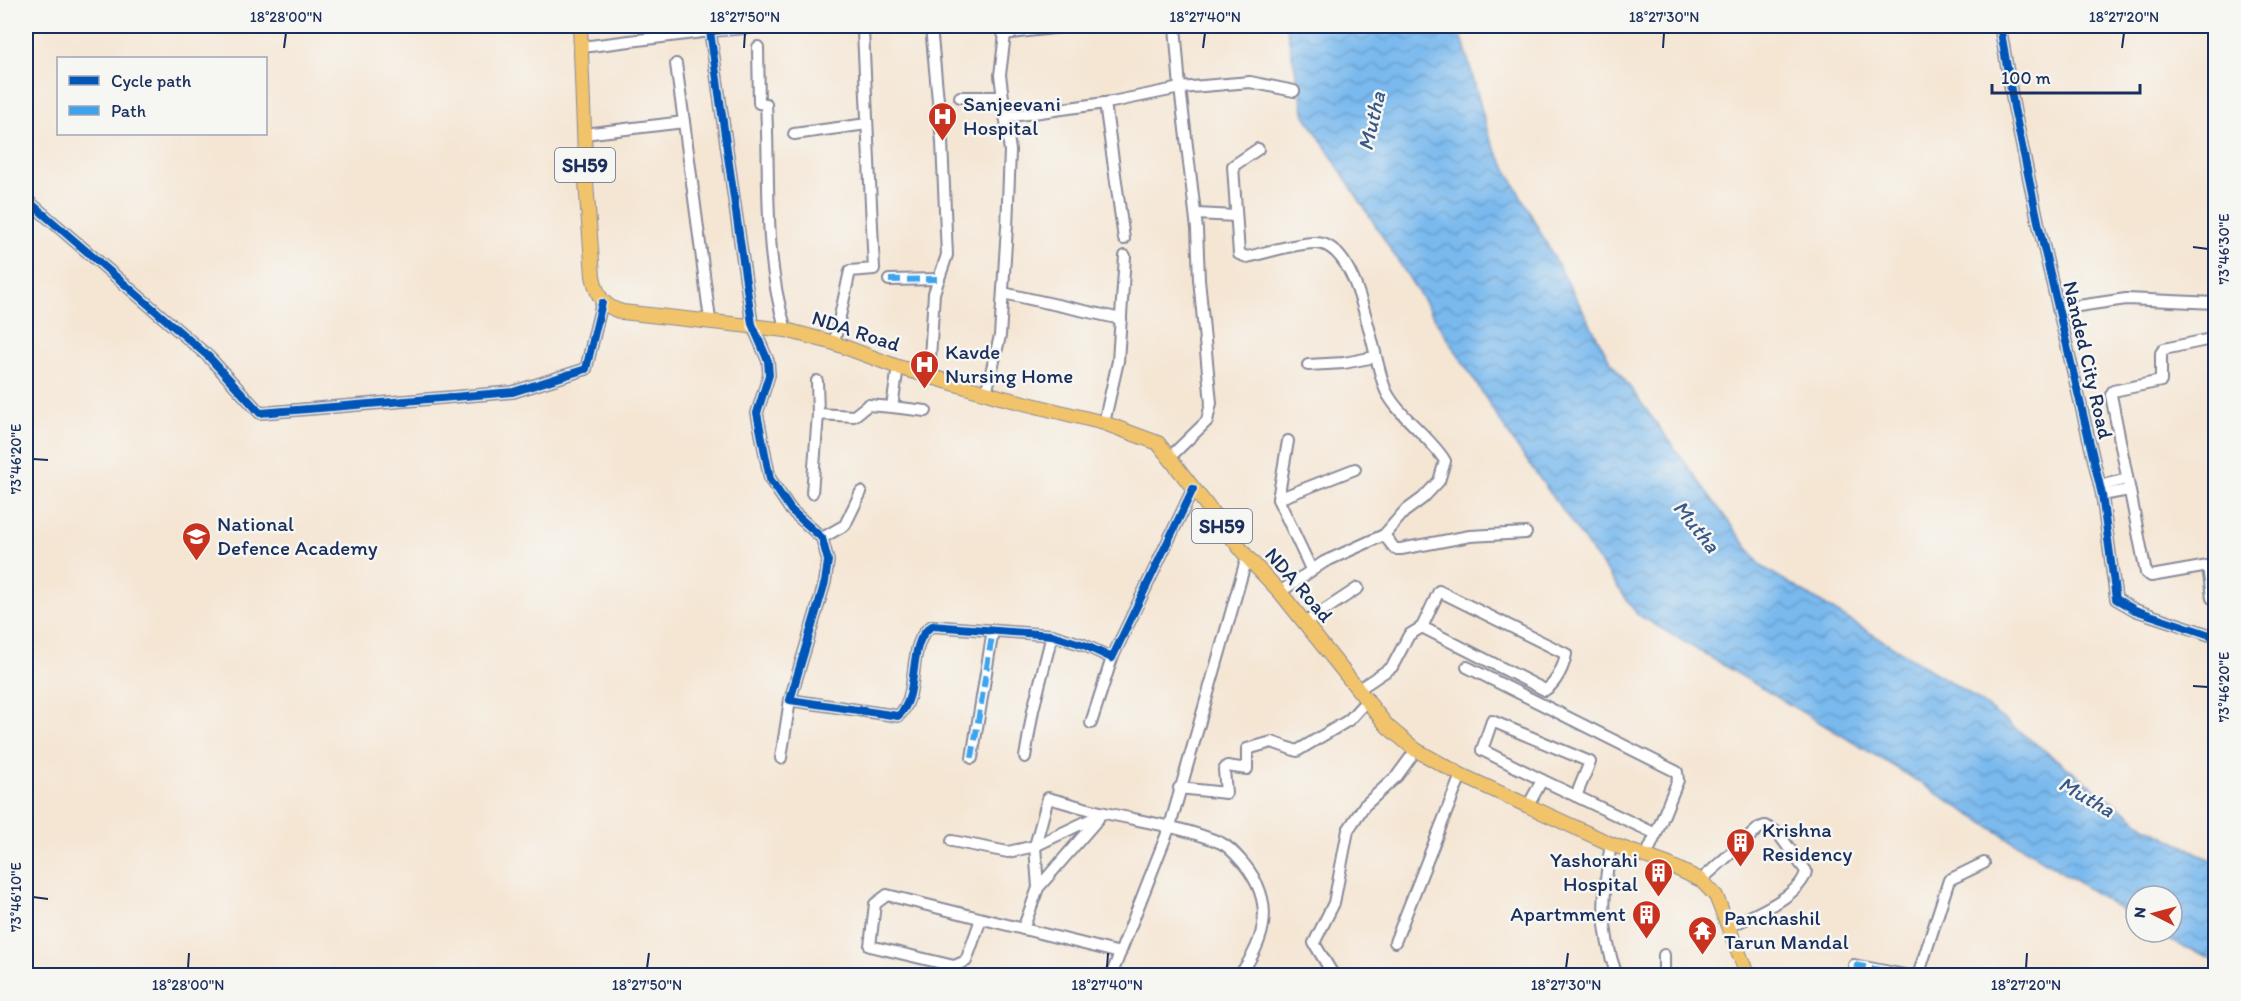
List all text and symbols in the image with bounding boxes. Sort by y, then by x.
text: 18°28'00"N [250,8,322,26]
text: 18°27'50"N [710,8,780,26]
text: 18°27'40"N [1169,8,1241,26]
text: 18°27'30"N [1629,8,1699,26]
text: 18°27'20"N [2089,8,2159,26]
legend [57,57,267,135]
scale bar [1992,57,2140,95]
text: 100 m [2001,67,2051,89]
text: Cycle path [111,70,192,92]
water label: Mutha [1352,88,1392,153]
place label: Sanjeevani Hospital [963,91,1061,140]
text: Path [111,100,146,122]
hospital icon: Sanjeevani Hospital [926,100,958,142]
road number: SH59 [555,148,615,182]
text: 73°46'30"E [2215,214,2233,284]
street label: Nanded City Road [2058,279,2119,442]
street label: NDA Road [809,305,904,357]
place label: Kavde Nursing Home [945,339,1073,388]
hospital icon: Kavde Nursing Home [908,348,940,390]
text: 73°46'20"E [7,424,25,494]
water label: Mutha [1667,495,1727,559]
road number: SH59 [1192,509,1252,543]
place label: National Defence Academy [217,511,378,560]
school or university icon: National Defence Academy [180,520,212,562]
street label: NDA Road [1260,542,1339,628]
text: 73°46'20"E [2215,652,2233,722]
water label: Mutha [2054,770,2120,824]
place label: Krishna Residency [1762,817,1852,866]
building icon: Krishna Residency [1725,826,1757,868]
place label: Yashorahi Hospital [1550,847,1638,896]
building icon: Yashorahi Hospital [1643,856,1675,898]
text: 73°46'10"E [7,862,25,932]
north arrow [2124,884,2184,944]
building icon: Apartmment [1631,898,1663,940]
place label: Apartmment [1510,901,1626,926]
place label: Panchashil Tarun Mandal [1724,905,1849,954]
text: N [2130,906,2150,919]
temple icon: Panchashil Tarun Mandal [1687,914,1719,956]
text: 18°28'00"N [152,976,224,994]
text: 18°27'50"N [612,976,682,994]
text: 18°27'40"N [1071,976,1143,994]
text: 18°27'30"N [1531,976,1601,994]
text: 18°27'20"N [1991,976,2061,994]

